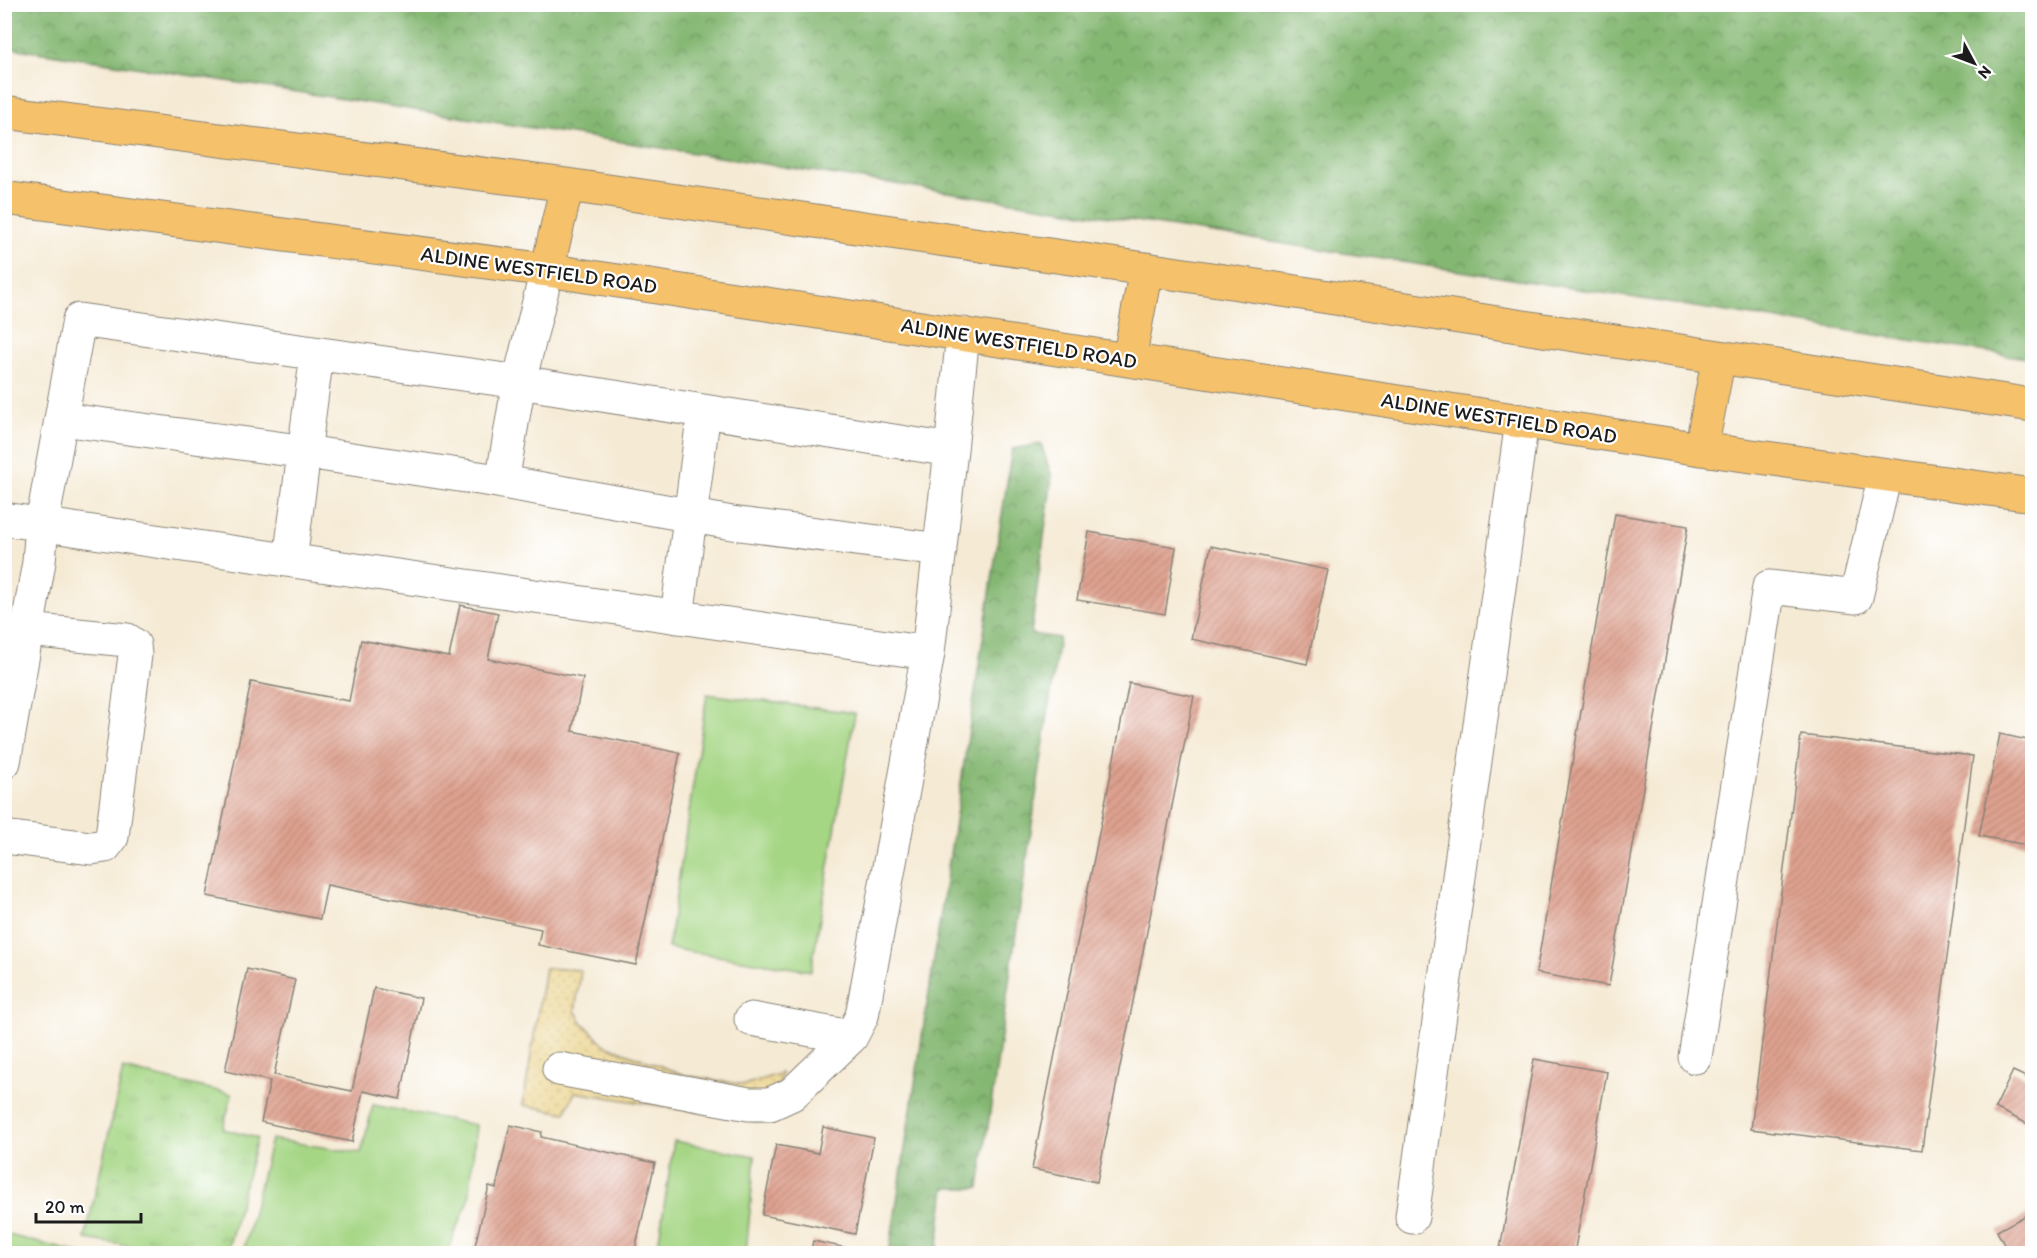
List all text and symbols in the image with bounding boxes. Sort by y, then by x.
north arrow [1944,33,2004,93]
text: N [1974,62,1996,83]
street label: ALDINE WESTFIELD ROAD [419,241,659,298]
street label: ALDINE WESTFIELD ROAD [899,312,1139,373]
street label: ALDINE WESTFIELD ROAD [1379,387,1619,448]
scale bar [36,1186,141,1224]
text: 20 m [45,1196,85,1218]

